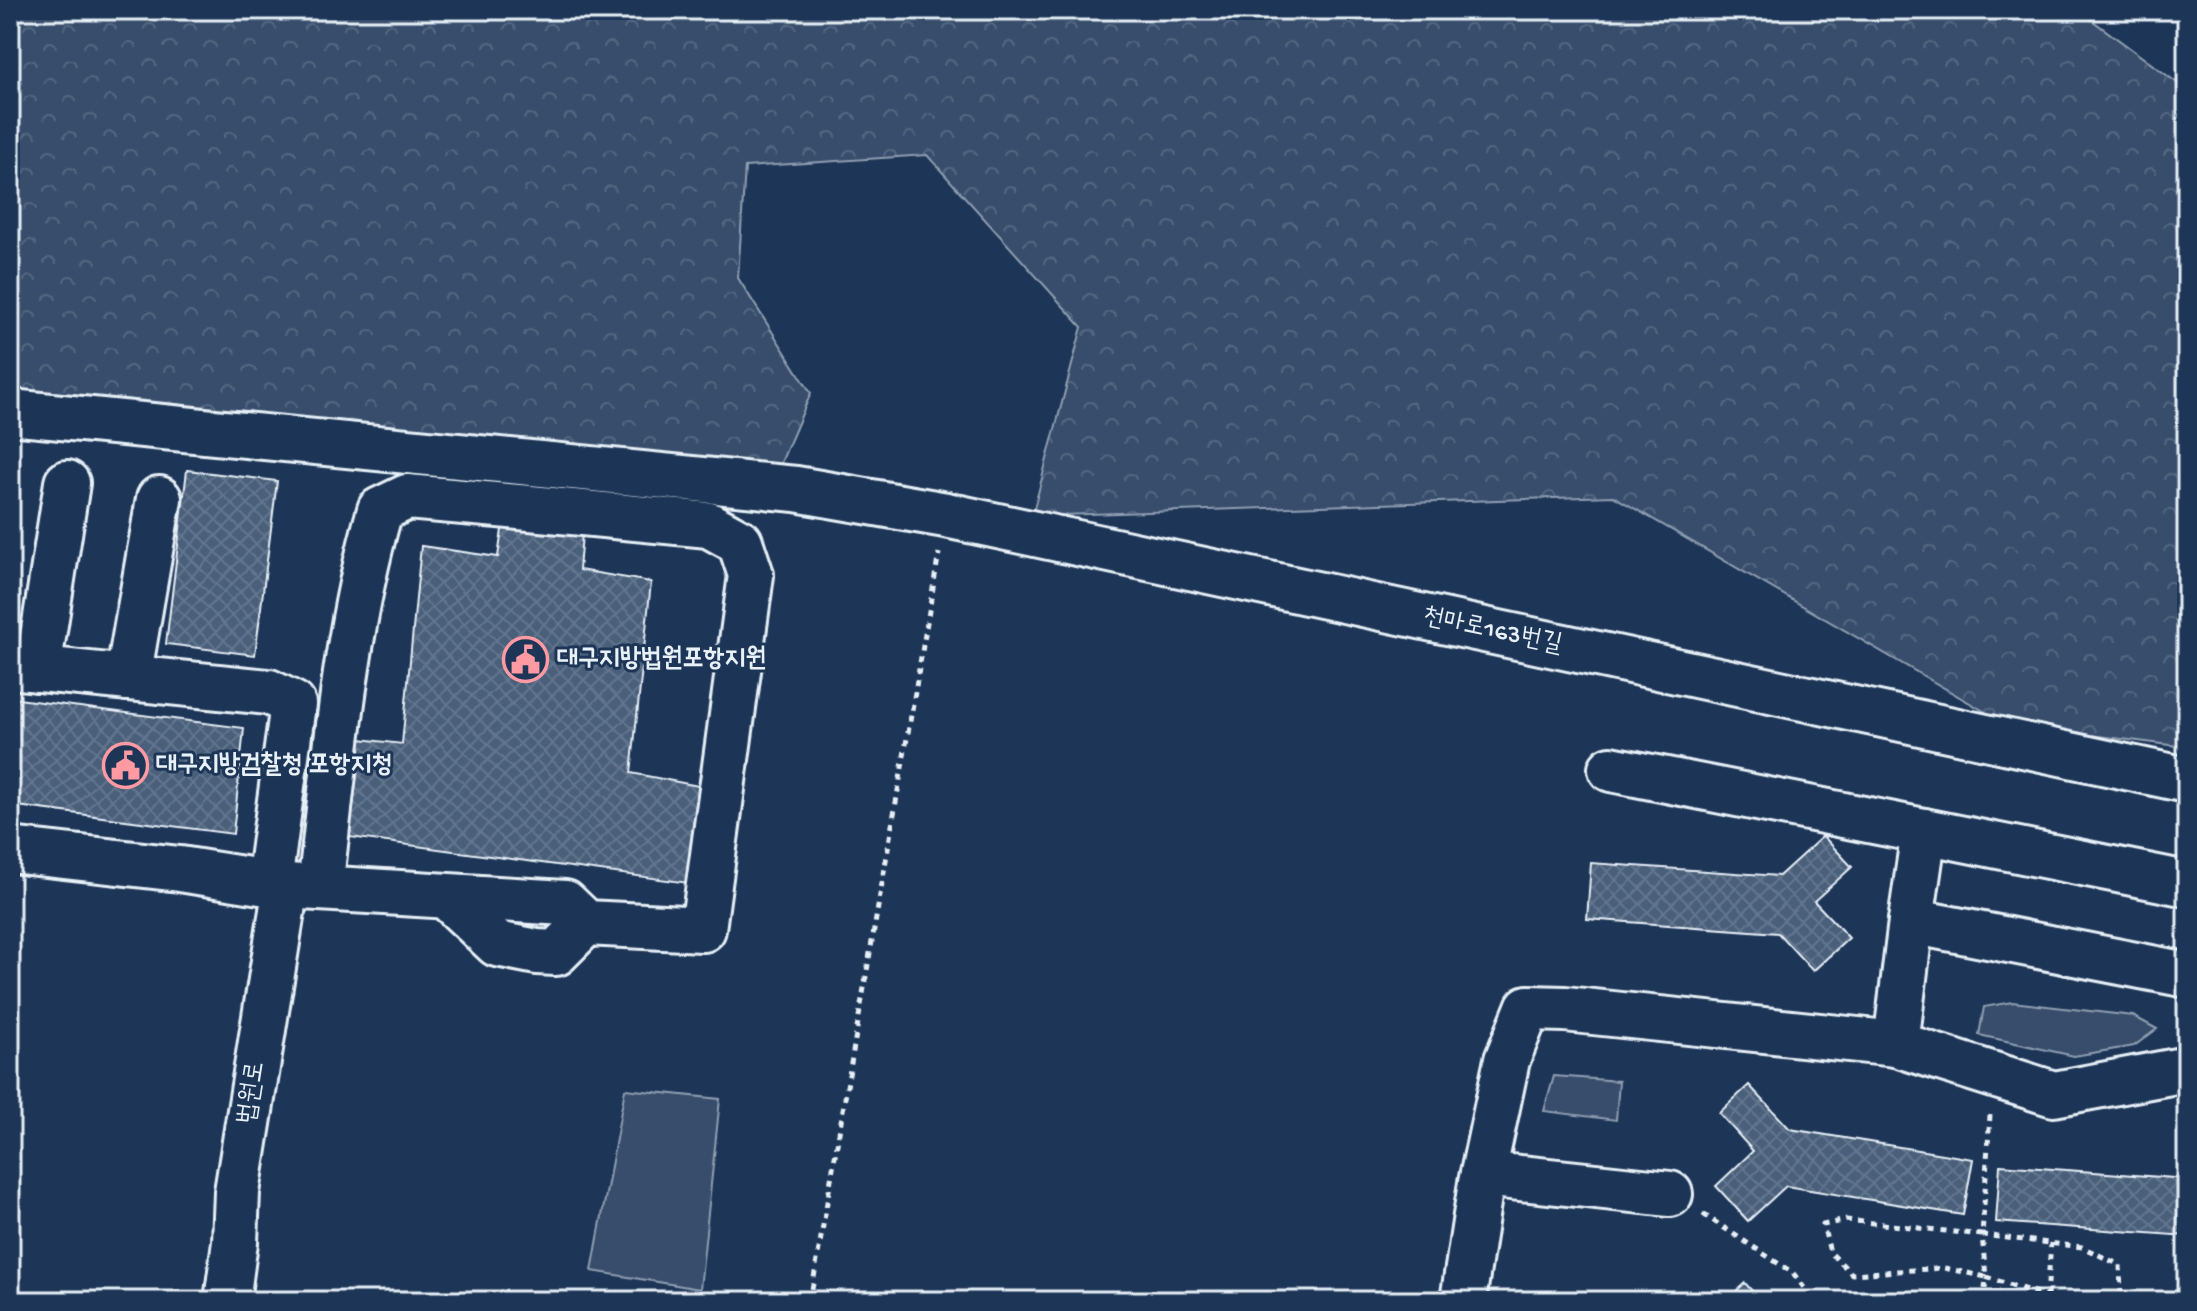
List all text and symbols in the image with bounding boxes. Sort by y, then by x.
street label: 천마로163번길 [1419,602,1565,662]
public building icon: 대구지방법원포항지원 [502,636,550,684]
place label: 대구지방법원포항지원 [557,645,766,676]
public building icon: 대구지방검찰청 포항지청 [101,742,149,790]
place label: 대구지방검찰청 포항지청 [156,751,392,782]
street label: 법원로 [233,1060,273,1126]

